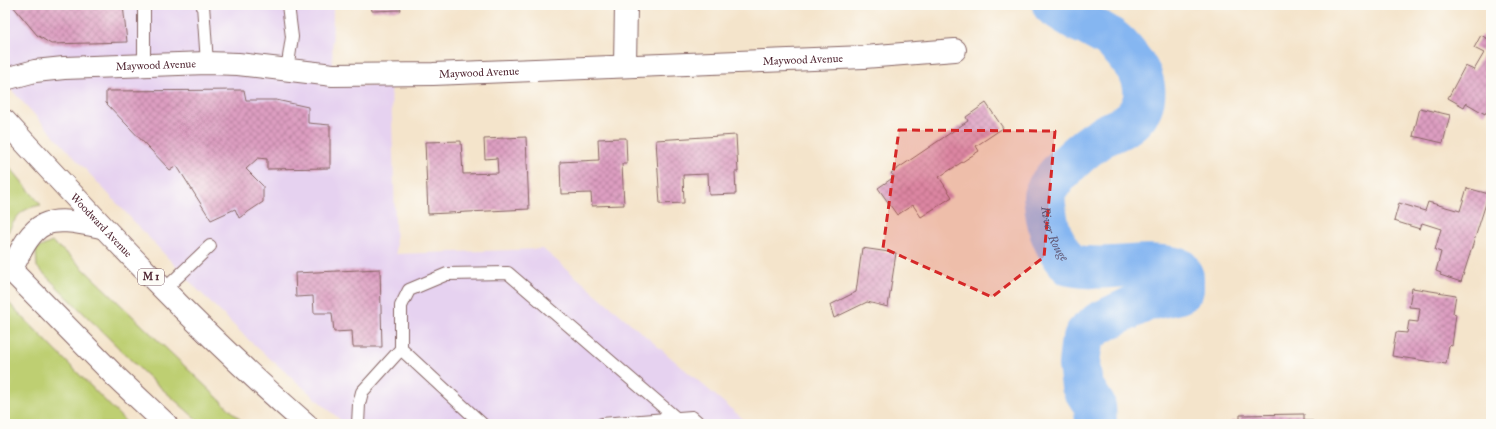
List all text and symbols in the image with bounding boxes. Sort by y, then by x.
street label: Maywood Avenue [762,51,844,67]
street label: Maywood Avenue [115,57,197,73]
street label: Maywood Avenue [439,64,520,80]
street label: Woodward Avenue [68,190,135,260]
water label: River Rouge [1038,205,1072,264]
road number: M 1 [138,269,164,285]

